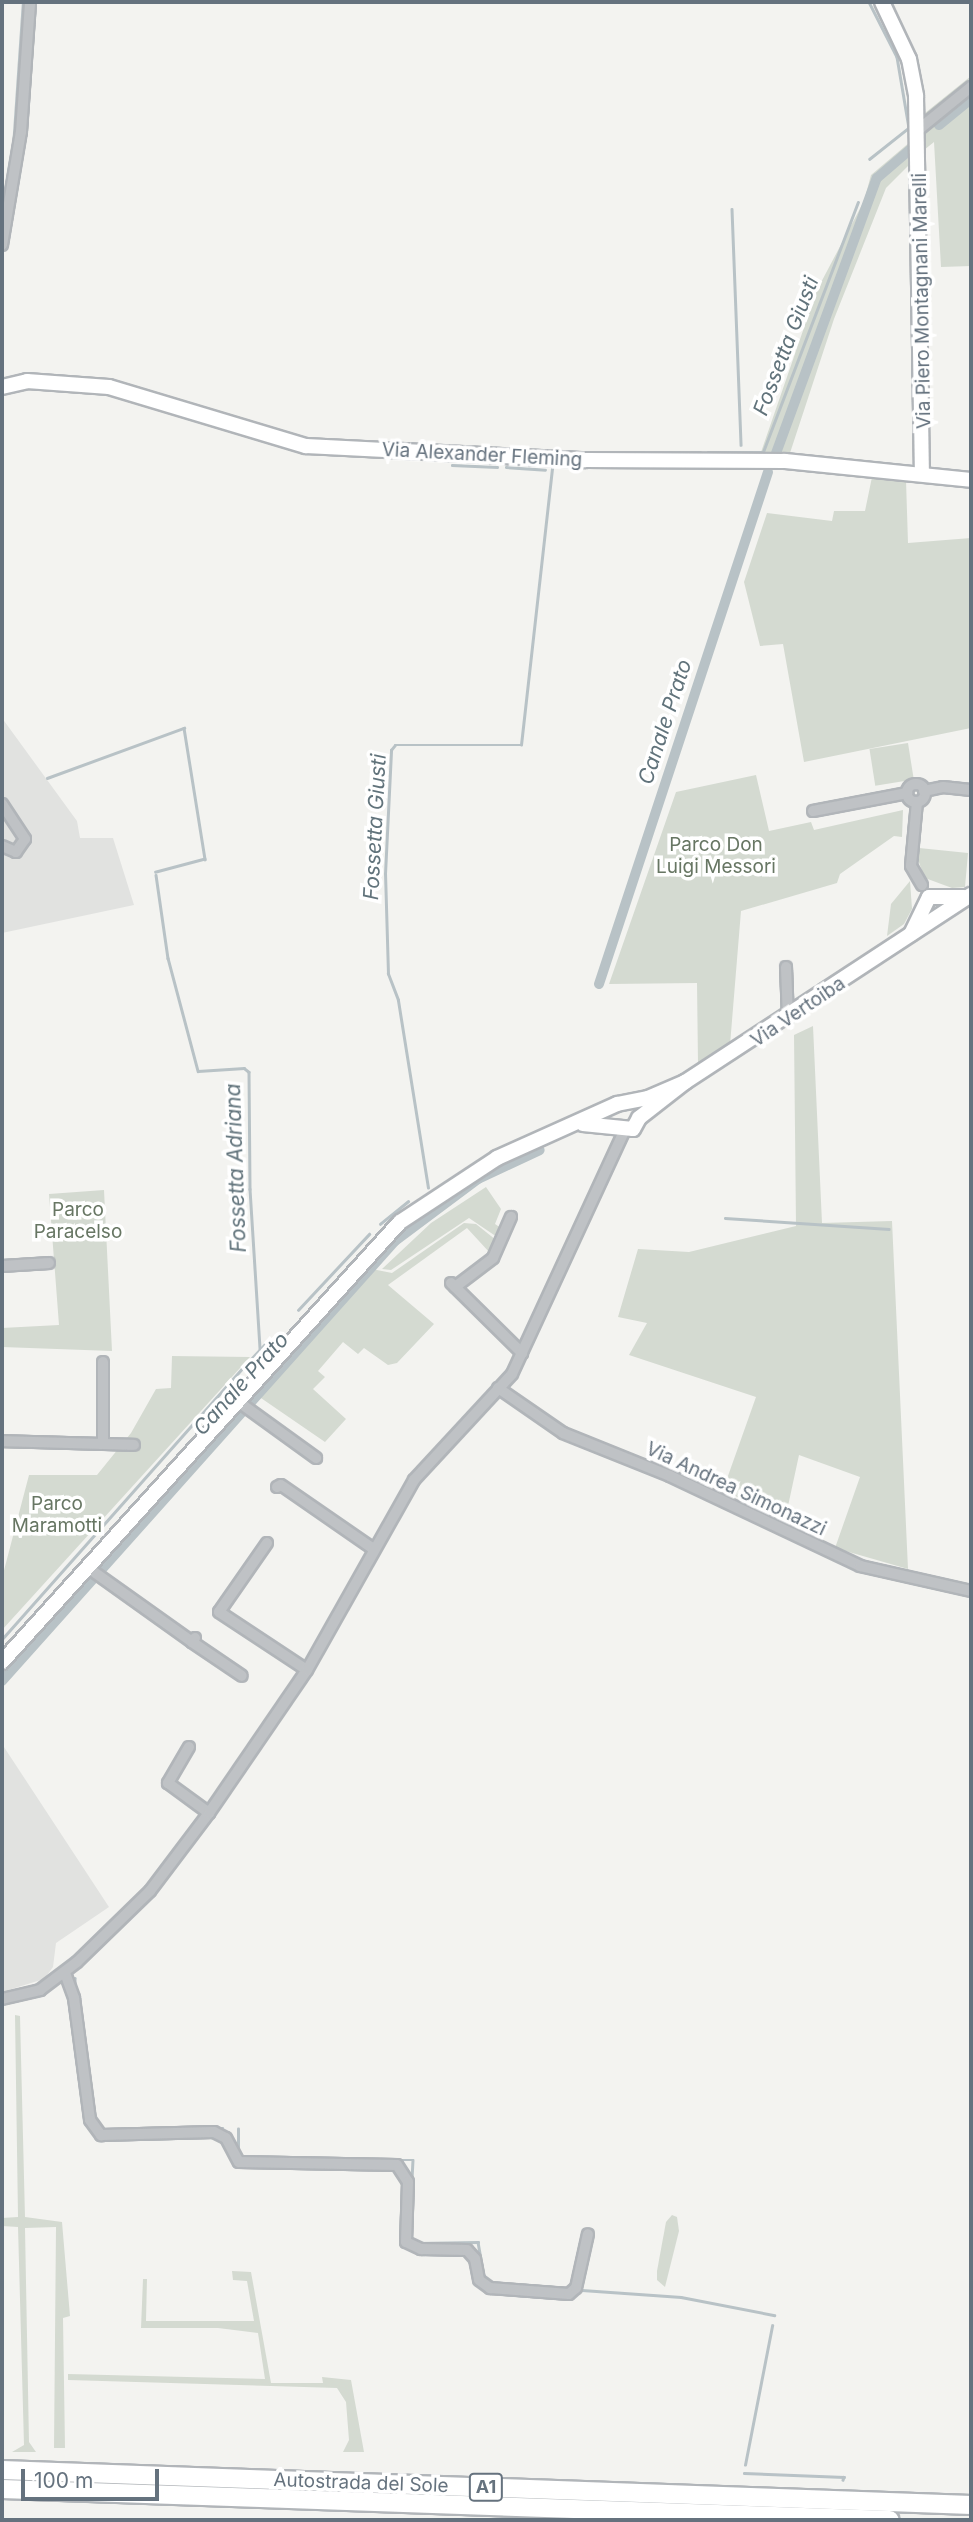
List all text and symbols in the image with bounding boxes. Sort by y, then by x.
street label: Via Piero Montagnani Marelli [908,173,936,429]
water label: Fossetta Giusti [748,273,824,419]
street label: Via Alexander Fleming [381,438,583,472]
water label: Canale Prato [633,656,697,788]
water label: Fossetta Giusti [359,753,391,901]
park label: Parco Don Luigi Messori [656,834,776,878]
street label: Via Vertoiba [746,972,850,1052]
water label: Fossetta Adriana [220,1083,252,1253]
park label: Parco Paracelso [34,1199,122,1243]
water label: Canale Prato [188,1327,294,1441]
street label: Via Andrea Simonazzi [642,1437,830,1541]
park label: Parco Maramotti [12,1493,102,1537]
scale bar [24,2456,163,2500]
text: 100 m [34,2468,93,2493]
street label: Autostrada del Sole [273,2469,449,2497]
road number: A1 [468,2472,504,2502]

